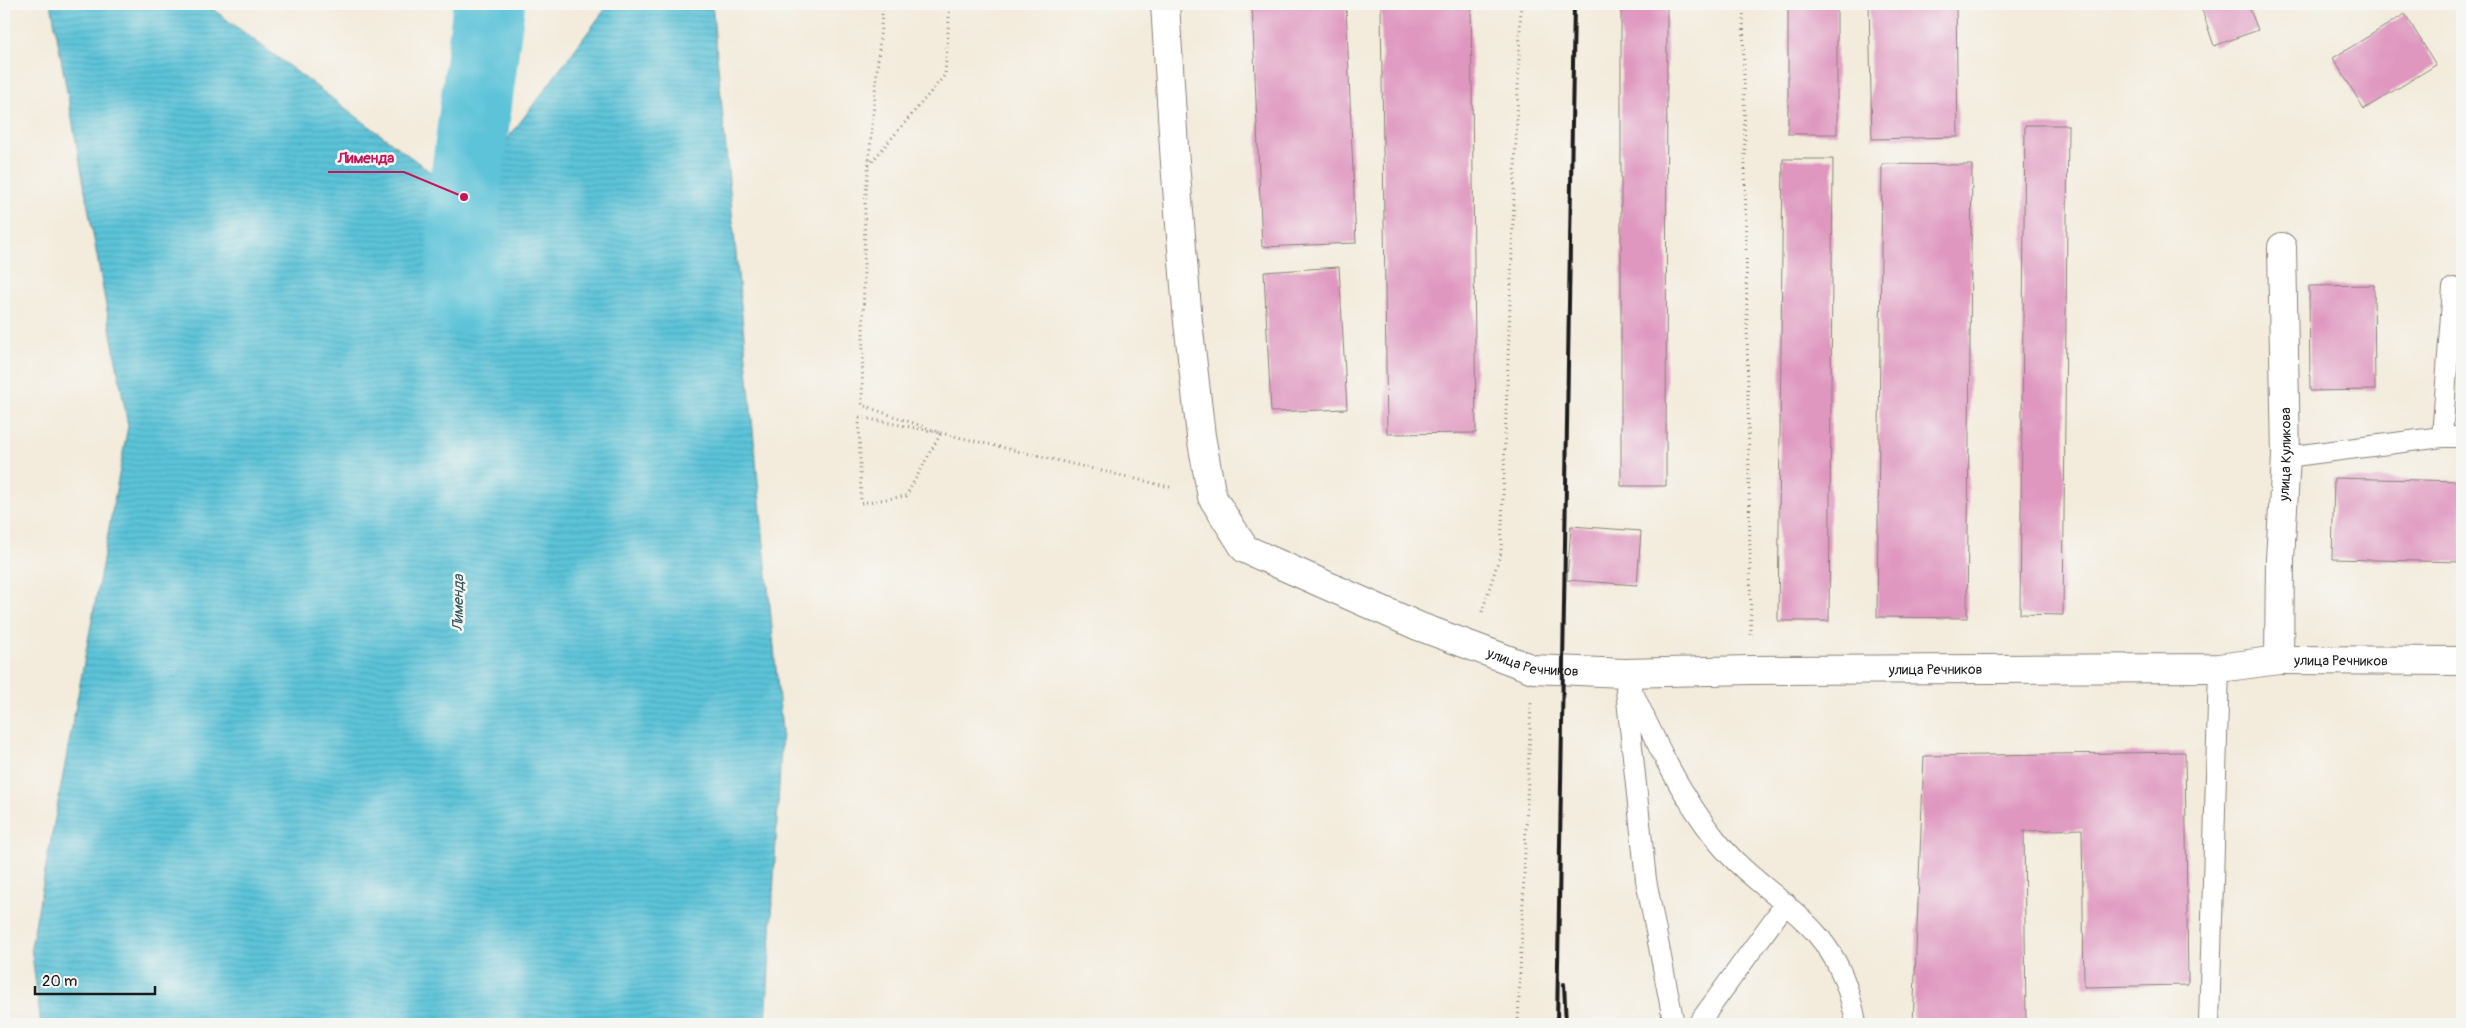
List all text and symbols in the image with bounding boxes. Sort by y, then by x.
callout: Лименда [328,142,404,172]
text: Лименда [337,149,394,168]
street label: улица Куликова [2275,407,2295,503]
water label: Лименда [449,574,469,631]
street label: улица Речников [1484,644,1579,680]
street label: улица Речников [2293,652,2388,670]
street label: улица Речников [1888,661,1983,678]
scale bar [35,963,155,995]
text: 20 m [42,972,77,991]

